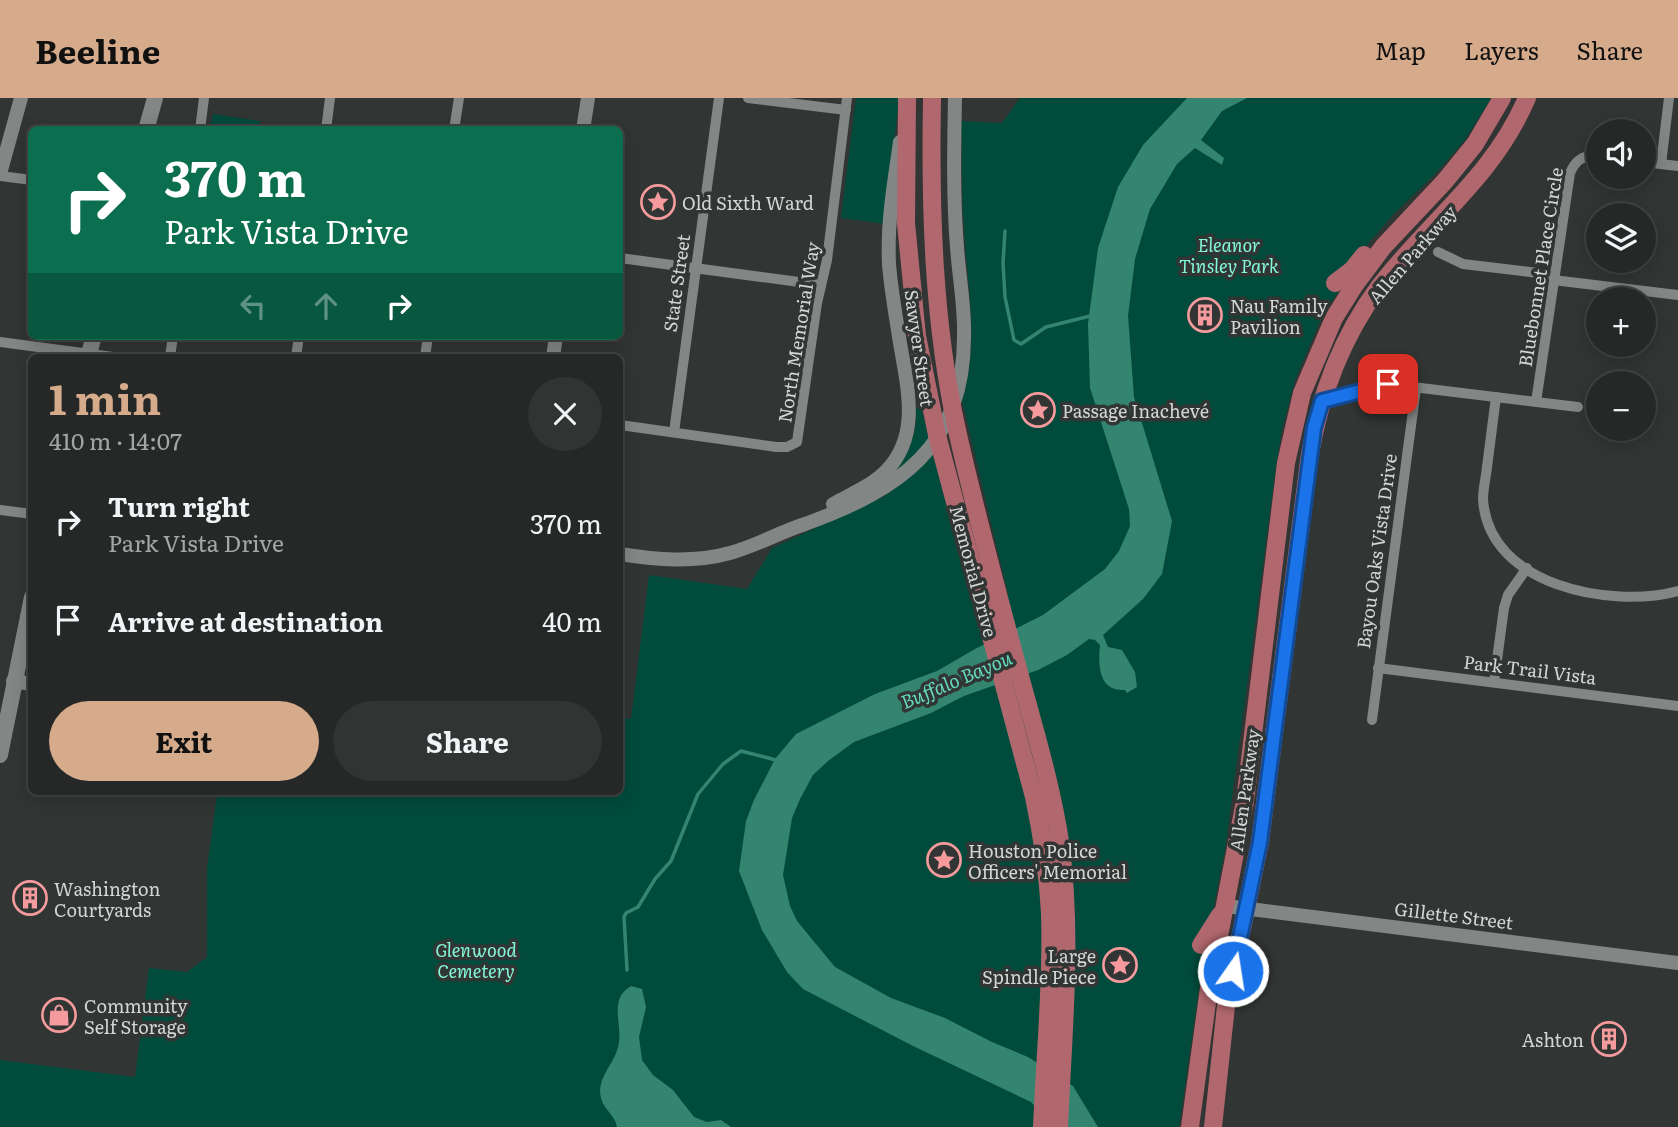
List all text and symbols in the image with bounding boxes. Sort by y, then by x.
text: Beeline [35,25,160,74]
text: Map [1375,32,1426,67]
text: Layers [1464,32,1538,67]
text: Share [1576,32,1643,67]
map controls [1586,119,1656,441]
button: sound [1586,119,1656,189]
text: 370 m [164,139,306,212]
icon: right [49,154,140,245]
street label: Bluebonnet Place Circle [1511,165,1569,369]
place icon: Old Sixth Ward [639,183,677,221]
place label: Old Sixth Ward [682,189,814,216]
street label: Allen Parkway [1361,198,1463,309]
button: layers [1586,203,1656,273]
text: Park Vista Drive [164,206,409,254]
park label: Eleanor Tinsley Park [1179,231,1279,279]
street label: State Street [656,232,696,334]
street label: North Memorial Way [770,239,826,424]
icon: left [234,287,272,325]
icon: ahead [307,287,345,325]
icon: right [380,287,418,325]
button: + [1586,287,1656,357]
street label: Sawyer Street [898,288,942,409]
place label: Nau Family Pavilion [1230,292,1328,340]
building icon: Nau Family Pavilion [1186,296,1224,334]
pin [1358,354,1418,414]
icon: arrive [1369,365,1407,403]
text: 1 min [49,366,161,428]
button: − [1586,371,1656,441]
button: close [528,377,602,451]
place icon: Passage Inachevé [1019,391,1057,429]
place label: Passage Inachevé [1062,397,1209,424]
text: 410 m · 14:07 [49,423,182,457]
street label: Bayou Oaks Vista Drive [1349,452,1403,650]
text: Turn right [108,486,250,525]
street label: Memorial Drive [943,502,1005,640]
icon: right [49,503,87,541]
text: 370 m [530,503,602,542]
text: Park Vista Drive [108,525,284,559]
icon: arrive [49,601,87,639]
text: Arrive at destination [108,601,383,640]
text: 40 m [542,601,602,640]
water label: Buffalo Bayou [896,643,1017,715]
street label: Park Trail Vista [1462,647,1598,691]
button: Exit [49,701,319,781]
button: Share [333,701,602,781]
street label: Allen Parkway [1222,726,1266,853]
place label: Houston Police Officers' Memorial [968,837,1127,885]
place icon: Houston Police Officers' Memorial [925,841,963,879]
place label: Washington Courtyards [54,875,160,923]
building icon: Washington Courtyards [11,879,49,917]
street label: Gillette Street [1393,894,1516,936]
position arrow [1196,934,1270,1008]
park label: Glenwood Cemetery [435,936,517,984]
place label: Large Spindle Piece [982,942,1096,990]
place icon: Large Spindle Piece [1101,946,1139,984]
place label: Community Self Storage [84,992,188,1040]
shop icon: Community Self Storage [40,996,78,1034]
building icon: Ashton [1590,1020,1628,1058]
place label: Ashton [1522,1026,1584,1053]

